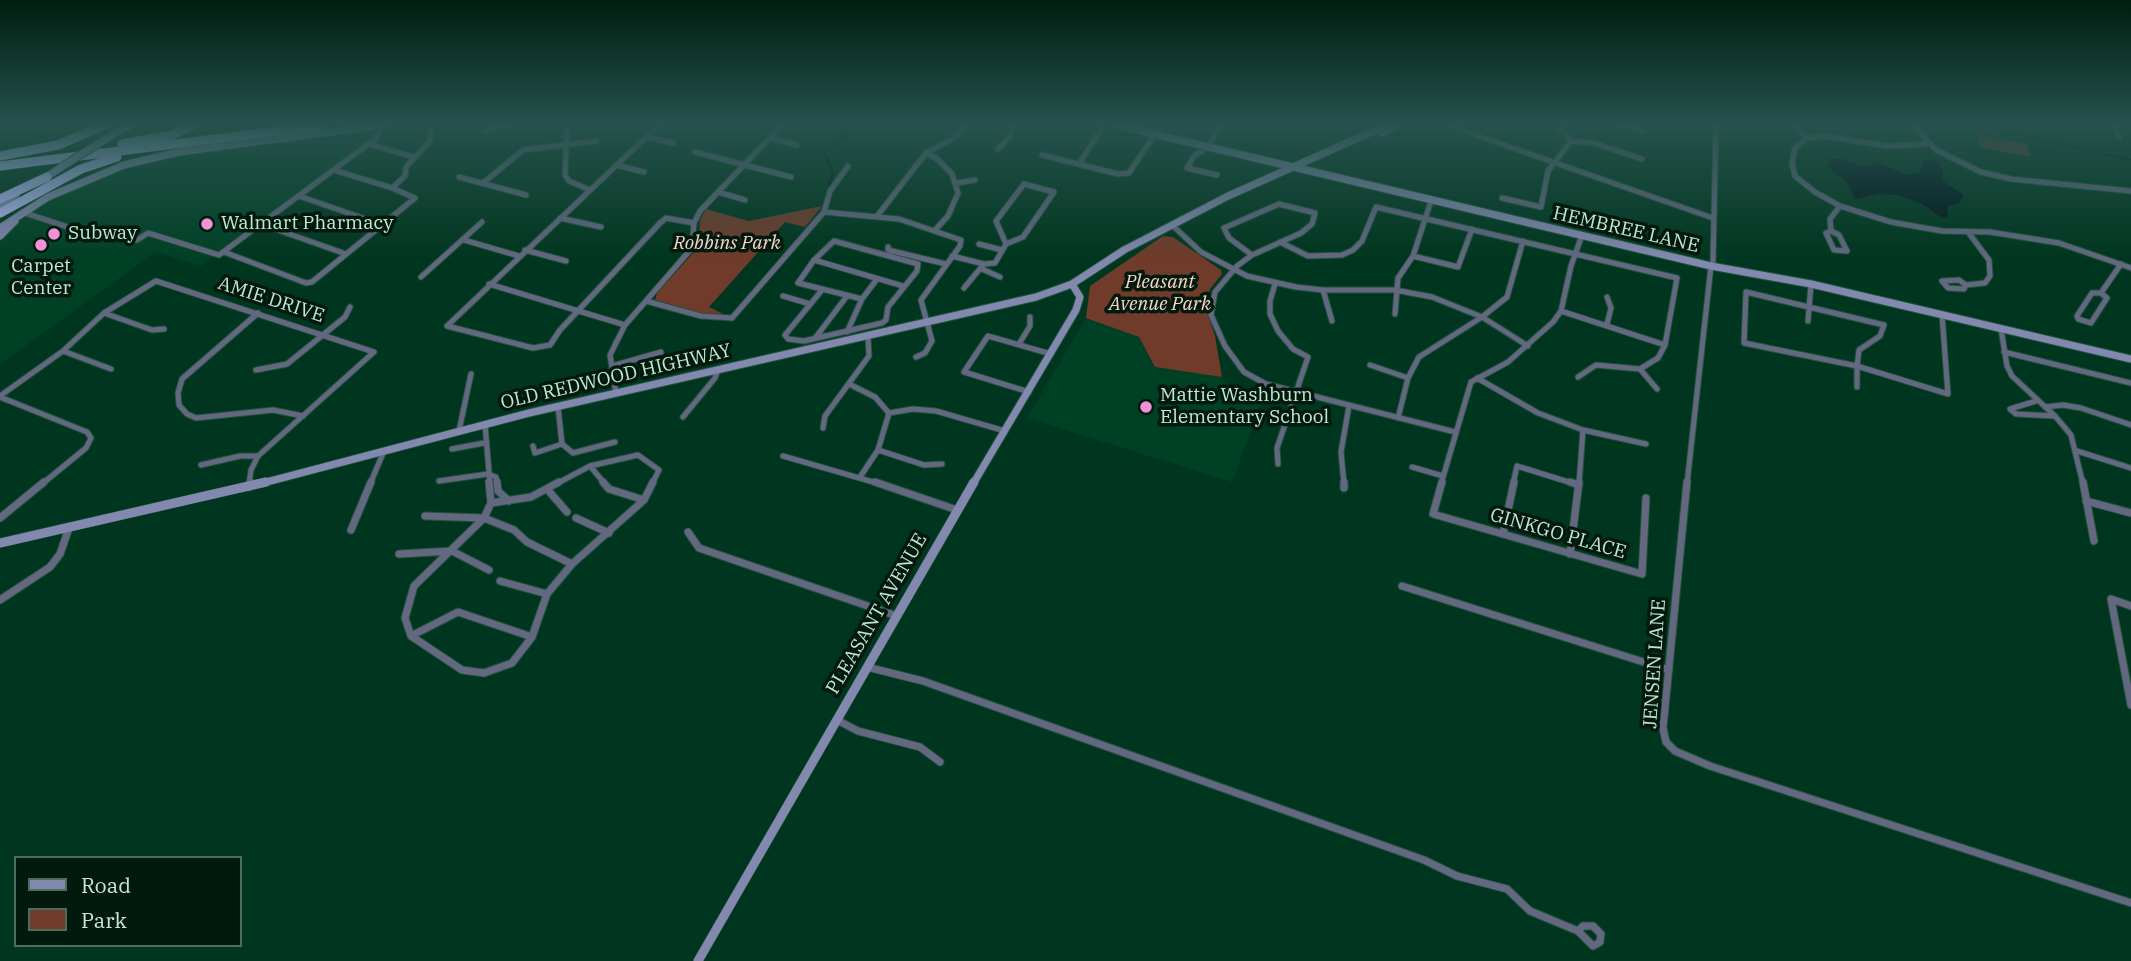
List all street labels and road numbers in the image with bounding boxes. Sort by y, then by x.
street label: HEMBREE LANE [1551,202,1701,258]
street label: AMIE DRIVE [215,272,327,328]
street label: OLD REDWOOD HIGHWAY [498,339,734,415]
street label: GINKGO PLACE [1487,504,1629,564]
street label: PLEASANT AVENUE [822,530,932,698]
street label: JENSEN LANE [1639,599,1671,729]

